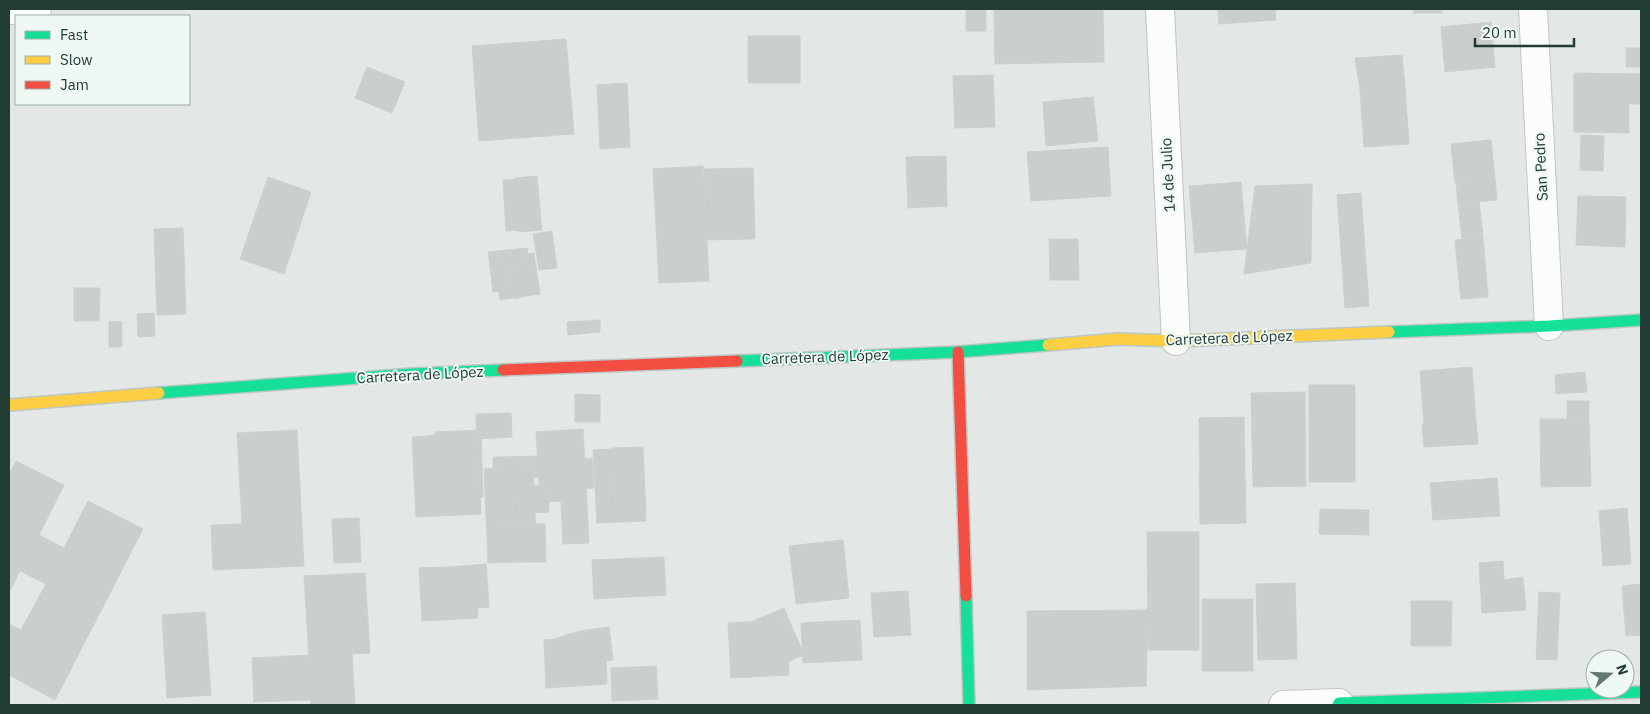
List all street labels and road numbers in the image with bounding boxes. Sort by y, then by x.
street label: San Pedro [1529,132,1552,202]
street label: 14 de Julio [1156,137,1179,213]
street label: Carretera de López [1165,326,1293,349]
street label: Carretera de López [761,345,889,368]
street label: Carretera de López [356,362,484,387]

